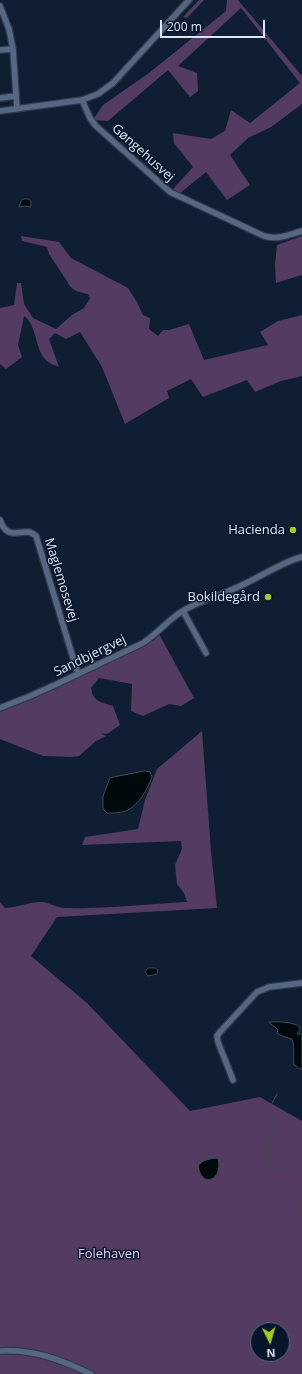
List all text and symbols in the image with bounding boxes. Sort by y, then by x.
scale bar [162,12,267,38]
text: 200 m [167,18,202,35]
street label: Gøngehusvej [108,121,178,185]
place label: Hacienda [228,522,285,538]
marker: Hacienda [288,525,298,535]
street label: Maglemosevej [41,536,81,624]
place label: Bokildegård [188,589,260,605]
marker: Bokildegård [263,592,273,602]
street label: Sandbjergvej [51,632,129,680]
park label: Folehaven [78,1246,140,1262]
north arrow [250,1322,290,1362]
text: N [266,1346,276,1361]

